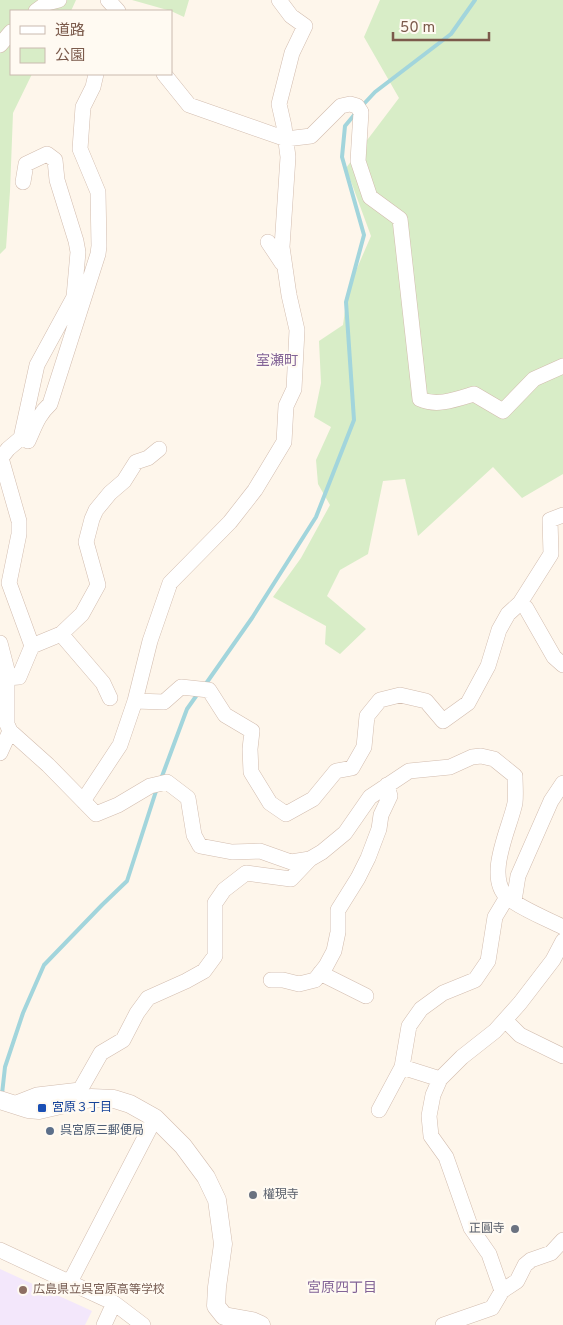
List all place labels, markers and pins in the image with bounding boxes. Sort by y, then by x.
place label: 宮原３丁目 [52,1100,112,1116]
marker: 宮原３丁目 [36,1102,48,1114]
place label: 呉宮原三郵便局 [60,1123,144,1139]
marker: 呉宮原三郵便局 [44,1125,56,1137]
place label: 權現寺 [263,1187,299,1203]
marker: 權現寺 [247,1189,259,1201]
place label: 正圓寺 [469,1221,505,1237]
marker: 正圓寺 [509,1223,521,1235]
place label: 広島県立呉宮原高等学校 [33,1282,165,1298]
marker: 広島県立呉宮原高等学校 [17,1284,29,1296]

